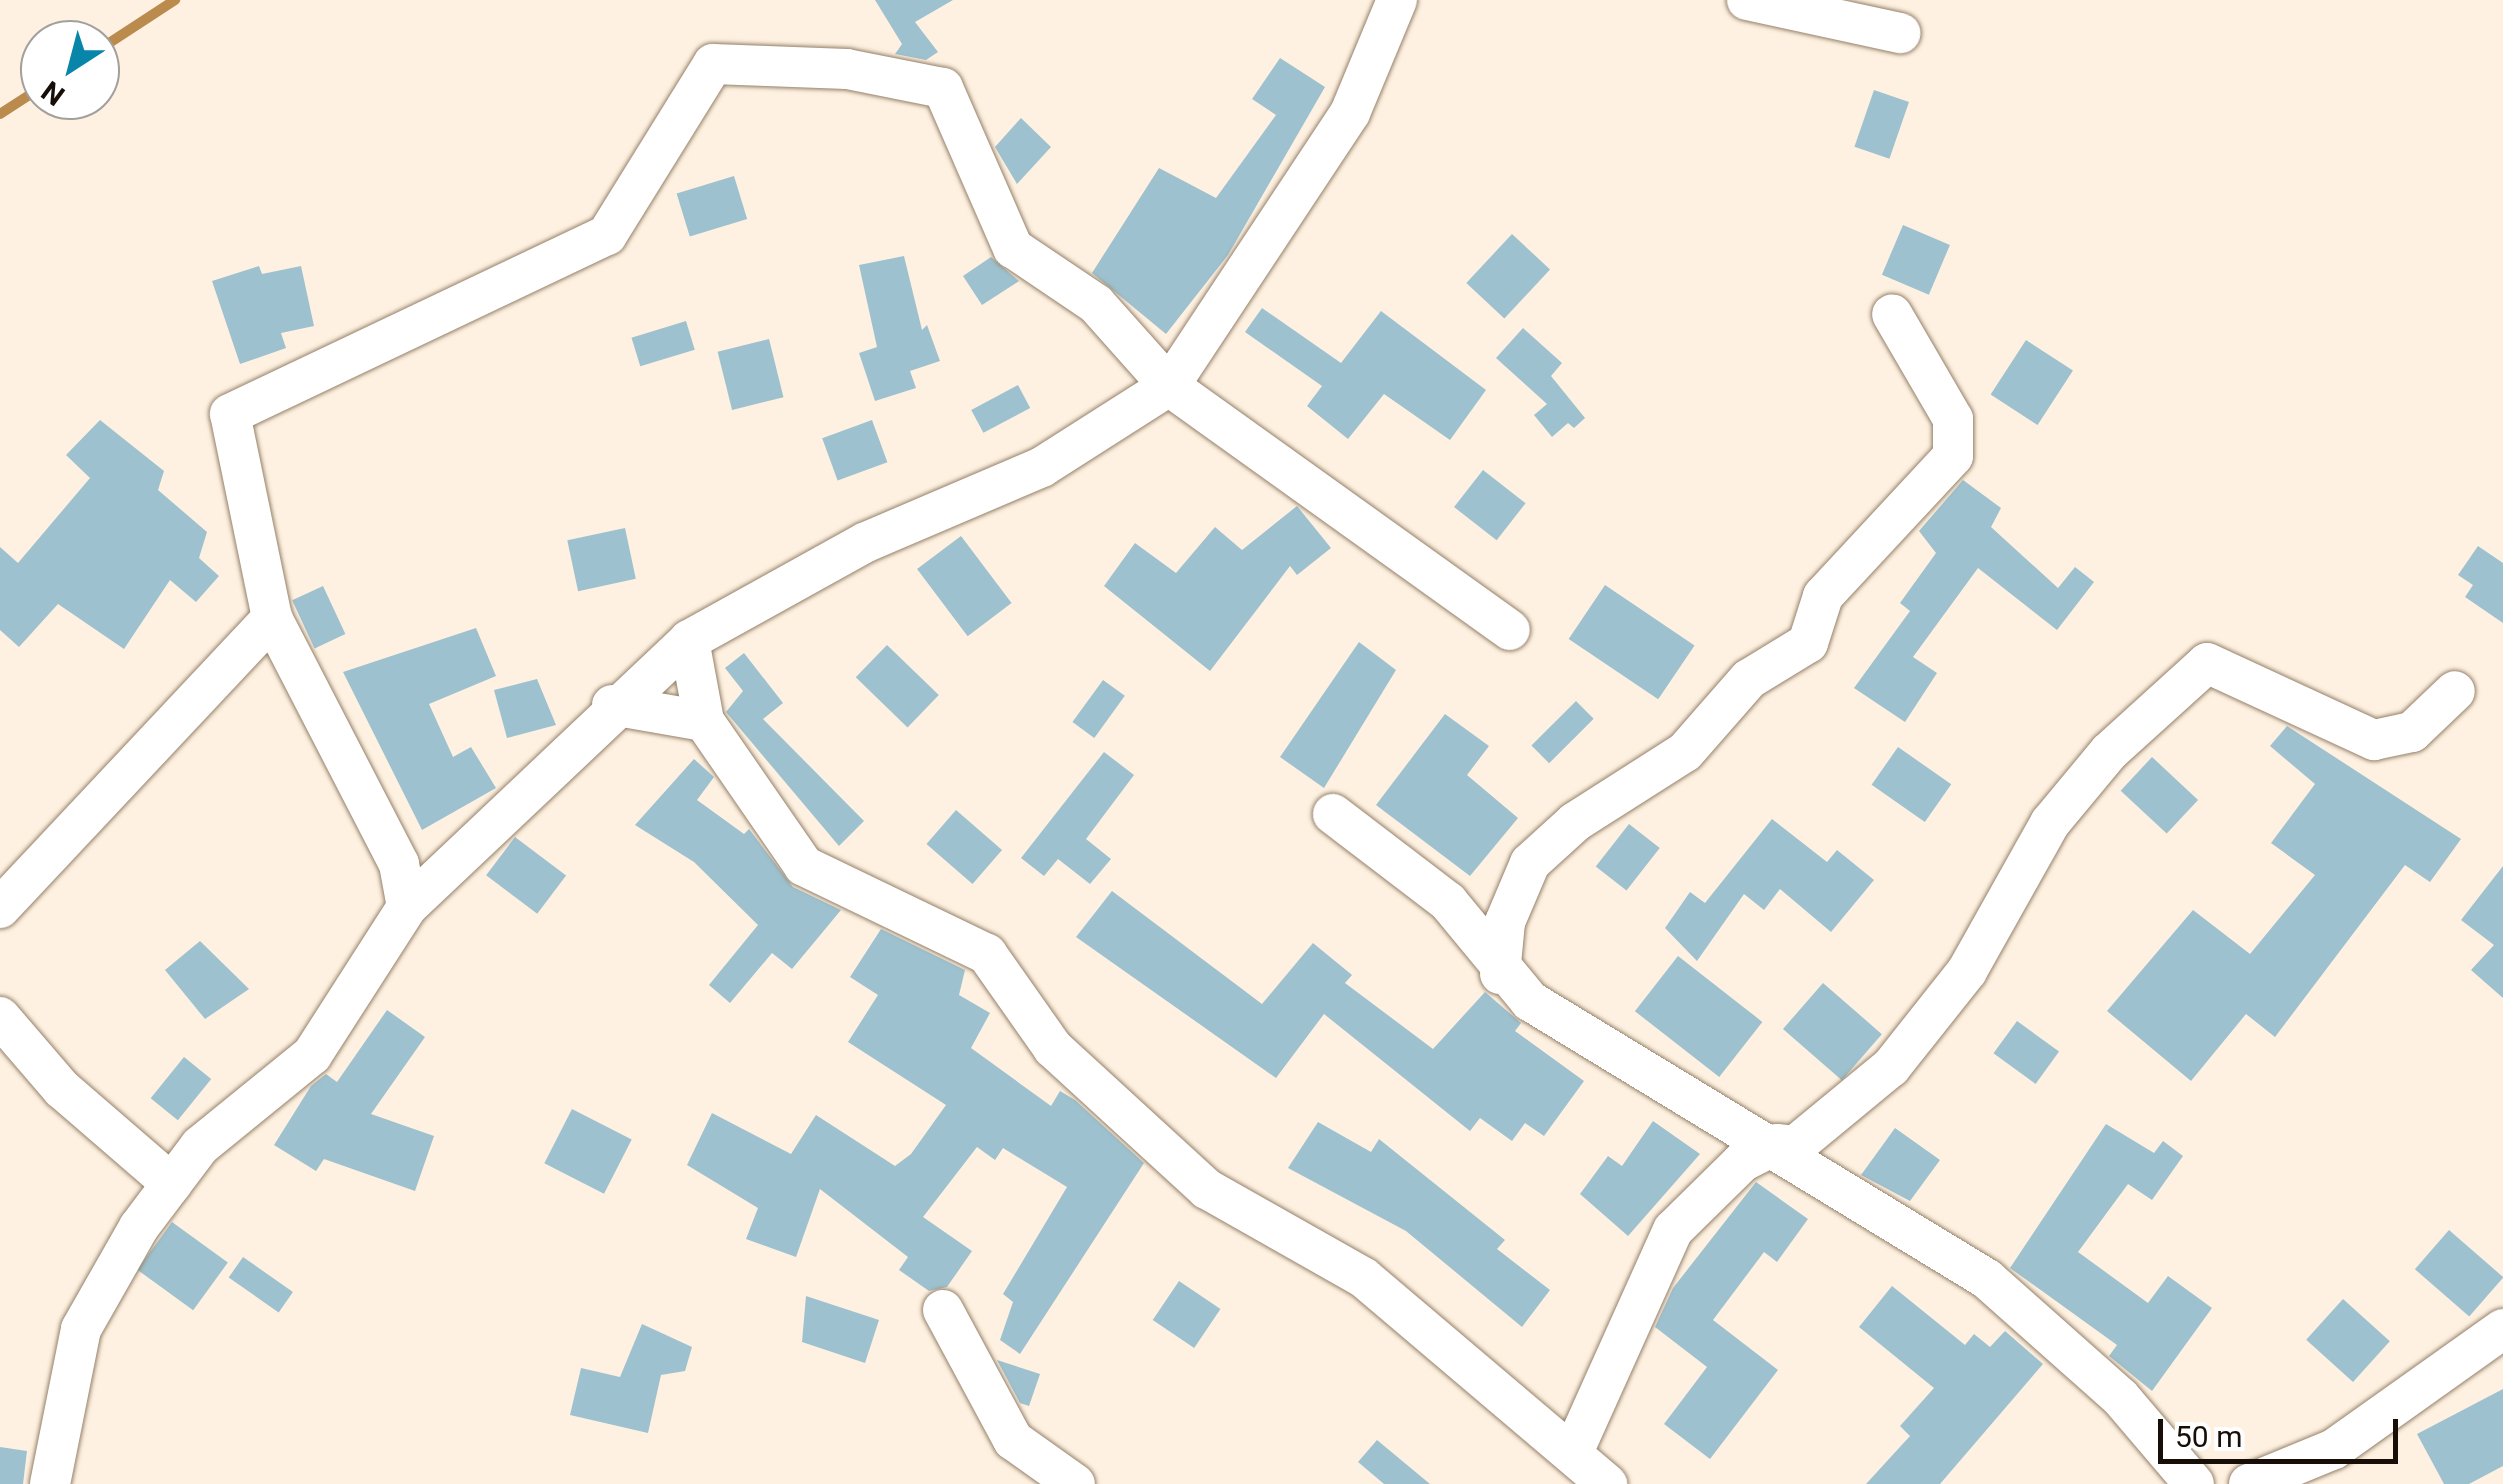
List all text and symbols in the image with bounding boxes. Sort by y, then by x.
north arrow [20,20,120,120]
text: N [36,74,71,112]
scale bar [2163,1399,2403,1461]
text: 50 m [2175,1419,2242,1454]

